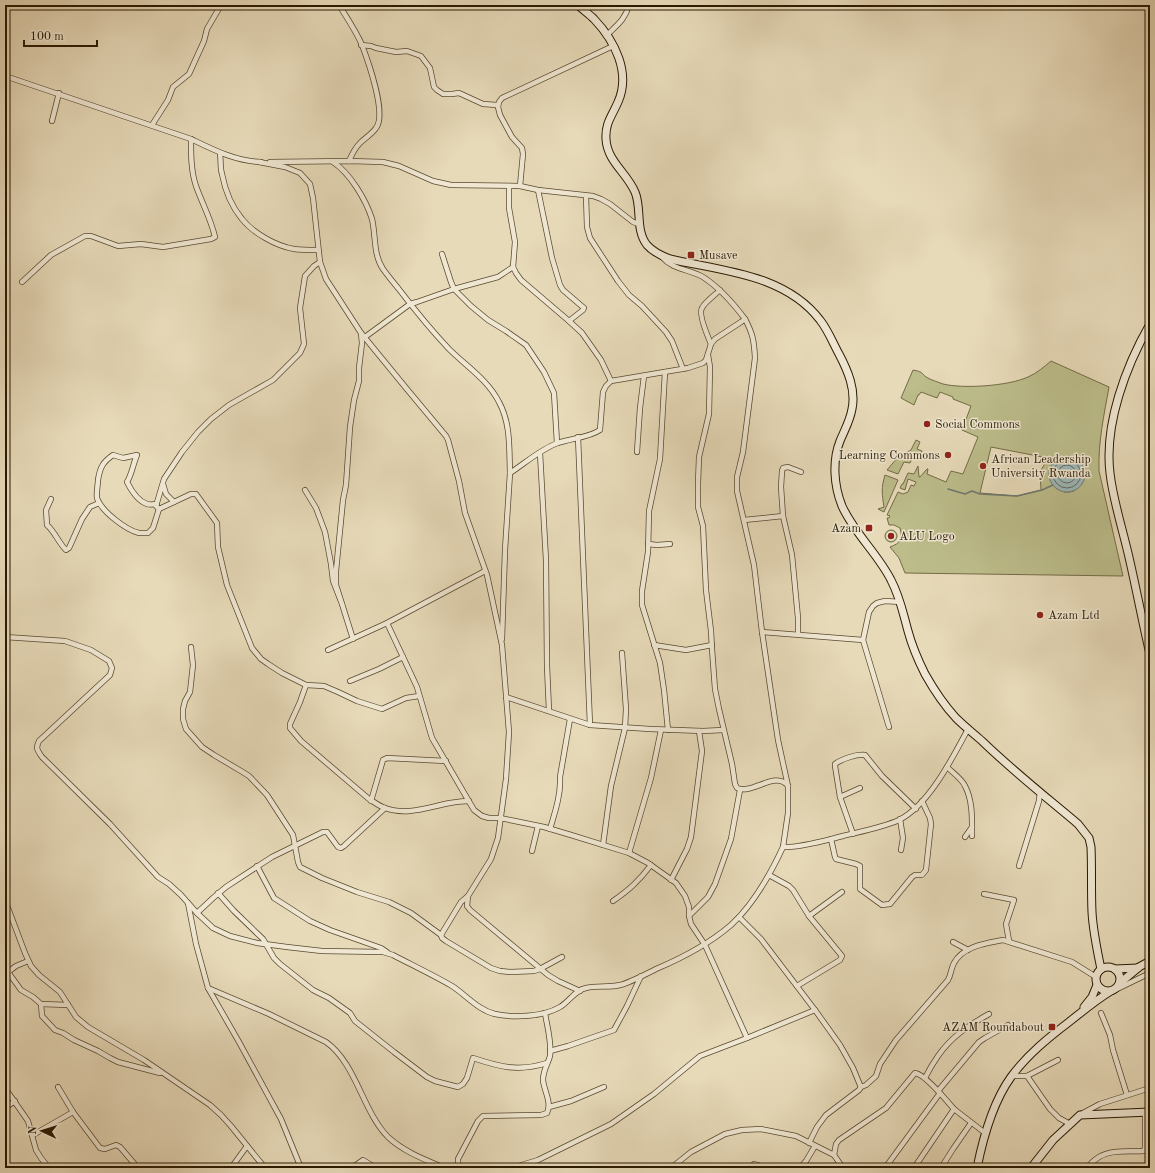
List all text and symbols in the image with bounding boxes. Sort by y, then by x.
scale bar [24,22,97,48]
text: 100 m [30,31,64,43]
marker: Musave [686,250,696,260]
place label: Musave [699,250,738,262]
marker: Social Commons [922,419,932,429]
place label: Social Commons [935,419,1020,431]
place label: Learning Commons [839,450,940,462]
marker: Learning Commons [943,450,953,460]
place label: African Leadership University Rwanda [991,454,1091,480]
marker: African Leadership University Rwanda [978,461,988,471]
place label: Azam [831,523,861,535]
marker: Azam [864,523,874,533]
marker: ALU Logo [886,531,896,541]
place label: ALU Logo [899,531,955,543]
marker: Azam Ltd [1035,610,1045,620]
place label: Azam Ltd [1048,610,1100,622]
place label: AZAM Roundabout [942,1022,1044,1034]
marker: AZAM Roundabout [1047,1022,1057,1032]
north arrow [22,1111,62,1151]
text: N [28,1125,39,1135]

